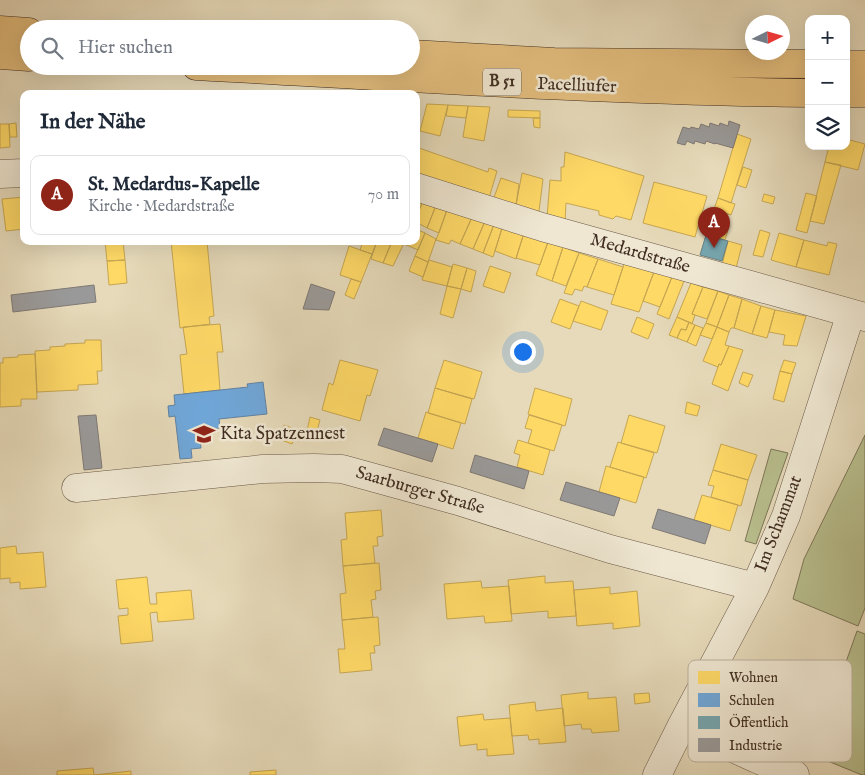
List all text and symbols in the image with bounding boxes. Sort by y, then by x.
north arrow [745,15,790,60]
map controls [805,15,850,150]
button: + [805,15,850,60]
search box [20,20,420,75]
icon: search [38,34,66,62]
text: Hier suchen [78,36,173,60]
button: − [805,60,850,105]
road number: B 51 [483,68,521,95]
street label: Pacelliufer [537,73,617,99]
button: layers [805,105,850,150]
text: In der Nähe [40,109,146,136]
text: St. Medardus-Kapelle [88,173,260,197]
text: A [52,185,62,205]
text: 70 m [368,185,399,205]
text: Kirche · Medardstraße [88,197,235,217]
pin: A [698,207,730,248]
street label: Medardstraße [587,229,693,279]
your location [510,339,536,365]
school or university icon: Kita Spatzennest [191,421,217,447]
place label: Kita Spatzennest [220,423,345,446]
street label: Saarburger Straße [353,462,487,520]
street label: Im Schammat [750,472,808,576]
legend [688,660,852,762]
text: Wohnen [729,669,778,687]
text: Schulen [729,692,775,710]
text: Öffentlich [729,713,789,732]
text: Industrie [729,737,783,755]

